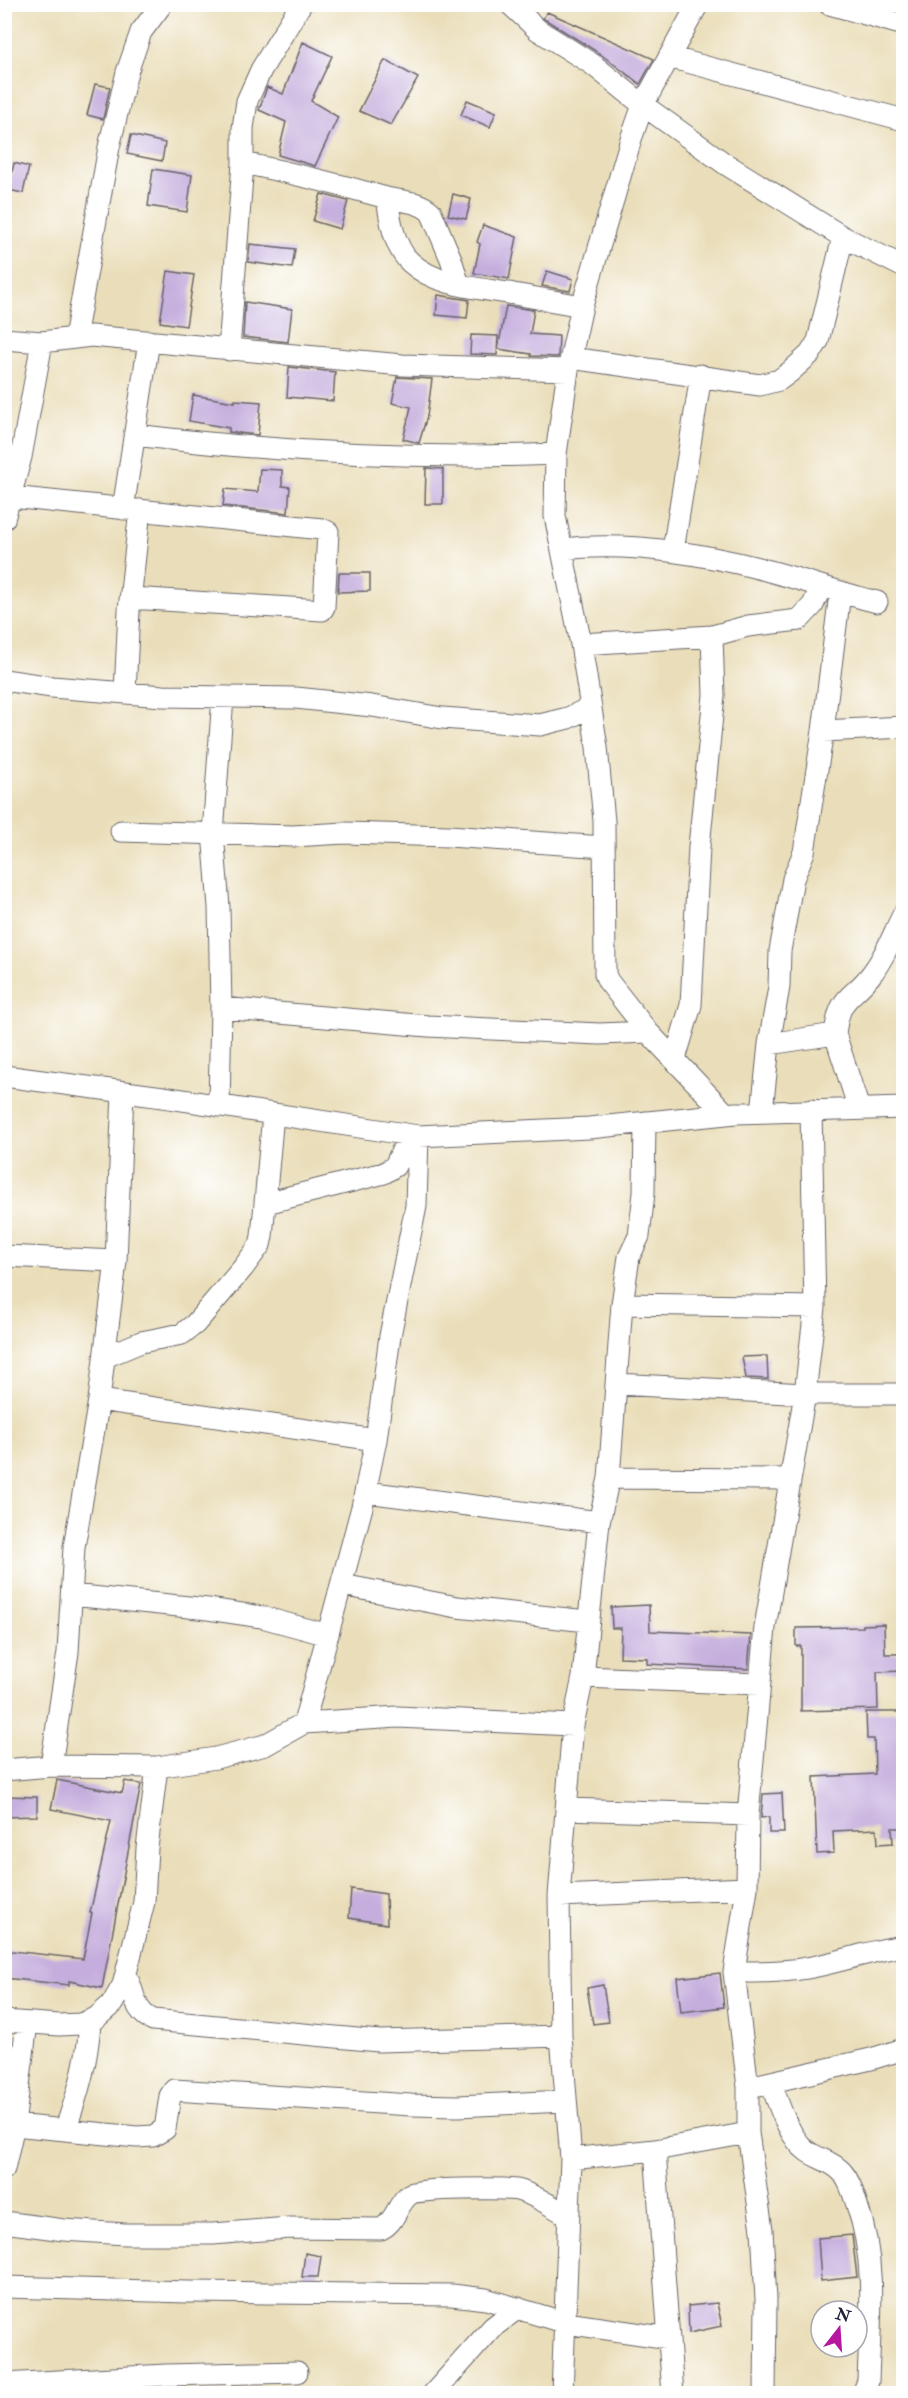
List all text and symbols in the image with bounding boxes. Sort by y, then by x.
north arrow [809,2299,869,2359]
text: N [832,2304,854,2327]

